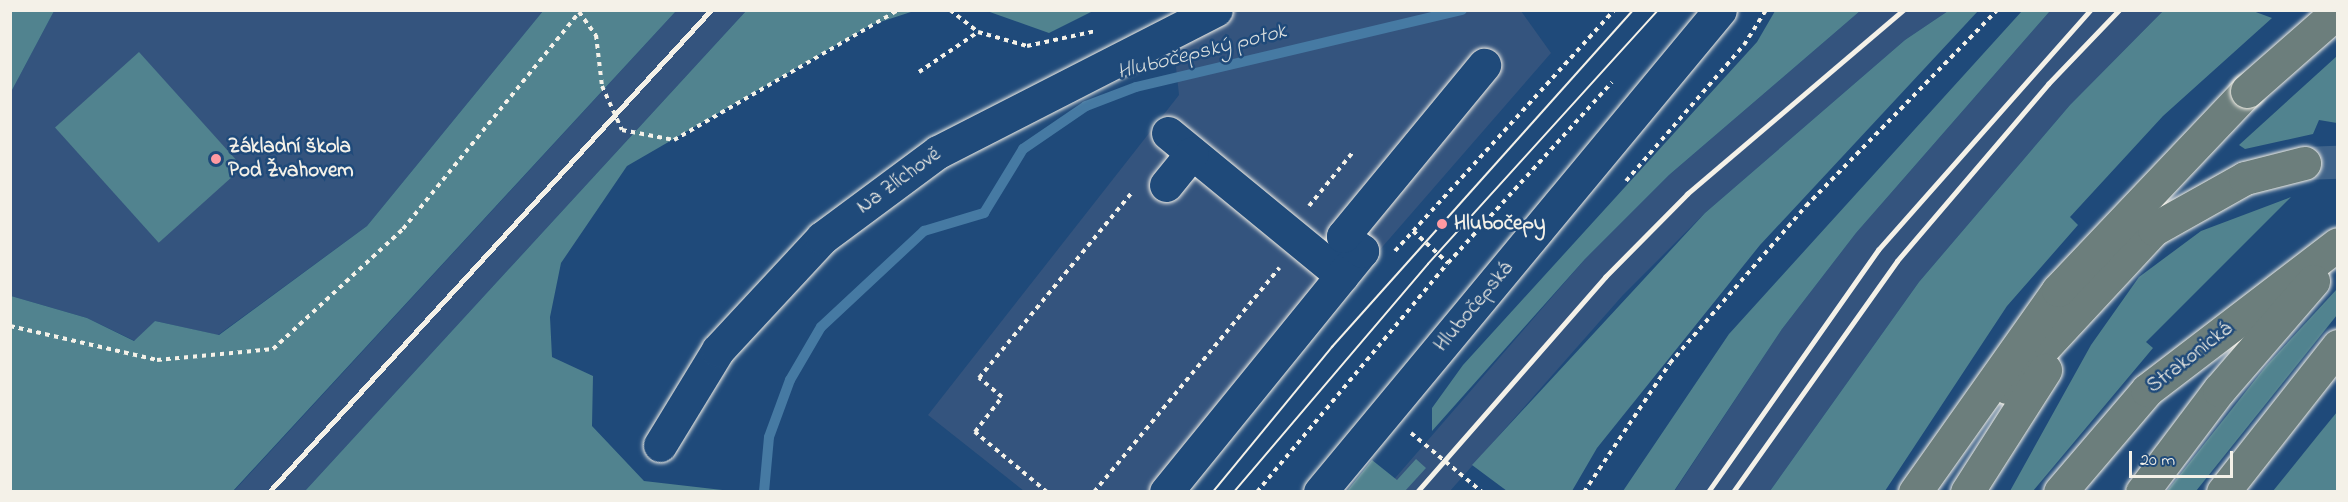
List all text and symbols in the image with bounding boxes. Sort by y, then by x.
water label: Hlubočepský potok [1115,19,1289,87]
place label: Základní škola Pod Žvahovem [228,134,354,184]
street label: Na Zlíchově [852,142,946,220]
marker: Základní škola Pod Žvahovem [209,152,223,166]
place label: Hlubočepy [1454,211,1546,237]
marker: Hlubočepy [1435,217,1449,231]
street label: Hlubočepská [1429,257,1519,357]
street label: Strakonická [2142,317,2238,399]
scale bar [2132,439,2236,477]
text: 20 m [2140,448,2175,474]

